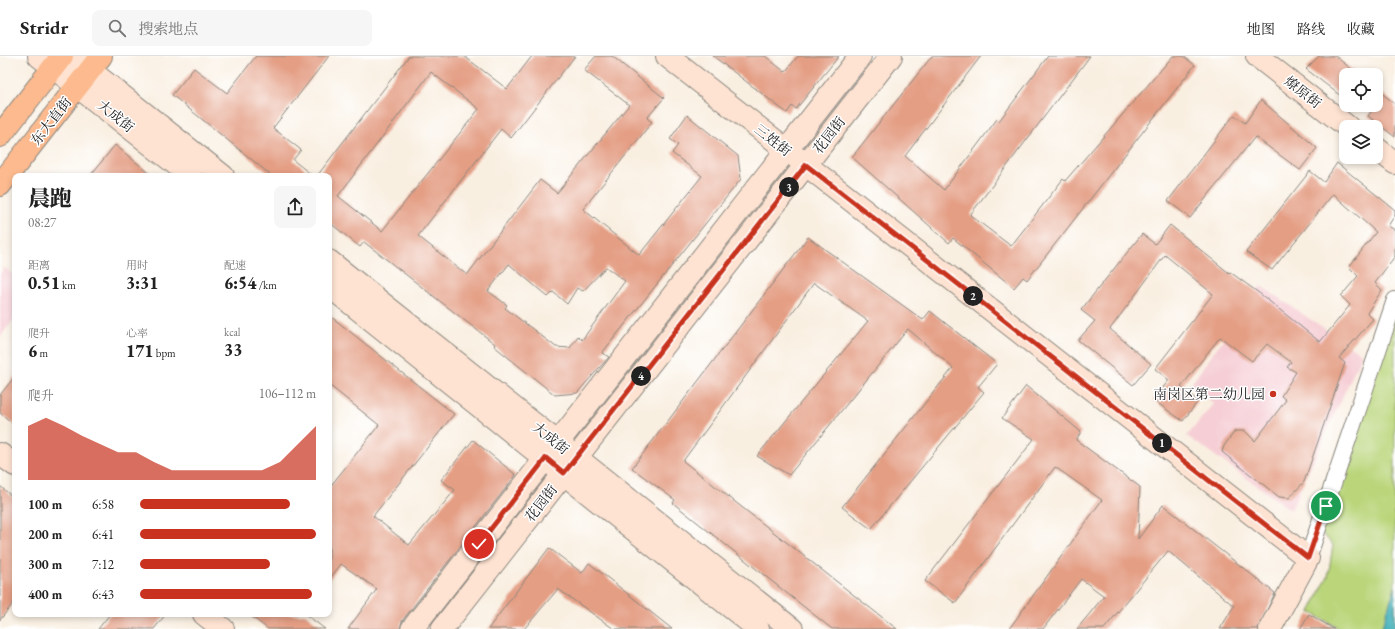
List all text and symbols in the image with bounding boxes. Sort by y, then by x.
search box [92,10,372,46]
text: Stridr [20,15,68,40]
icon: search [106,17,128,39]
text: 搜索地点 [138,19,198,38]
text: 地图 [1247,20,1275,38]
text: 路线 [1297,20,1325,38]
text: 收藏 [1347,20,1375,38]
map controls [1339,68,1383,164]
button: locate [1339,68,1383,112]
street label: 燎原街 [1281,72,1325,112]
street label: 东大直街 [27,93,75,149]
street label: 大成街 [94,96,138,136]
street label: 花园街 [809,113,849,157]
street label: 三姓街 [751,120,795,160]
button: layers [1339,120,1383,164]
pin: 3 [779,177,799,197]
text: 3 [786,180,792,194]
text: 晨跑 [28,184,72,213]
button: share [274,186,316,228]
text: 08:27 [28,214,56,231]
text: 距离 [28,258,50,272]
text: 用时 [126,258,148,272]
text: 配速 [224,258,246,272]
text: 0.51 [28,272,60,294]
text: 3:31 [126,272,158,294]
text: 6:54 [224,272,256,294]
text: km [60,278,76,292]
text: /km [256,278,277,292]
pin: 2 [963,286,983,306]
text: 2 [970,289,976,303]
text: kcal [224,325,241,339]
text: 爬升 [28,326,50,340]
text: 心率 [126,326,148,340]
text: 33 [224,339,242,361]
text: 6 [28,340,37,362]
text: 171 [126,340,154,362]
text: m [37,346,48,360]
text: bpm [154,346,176,360]
pin: 4 [631,366,651,386]
text: 4 [638,369,644,383]
text: 106–112 m [259,385,316,402]
place label: 南岗区第二幼儿园 [1153,385,1265,403]
text: 爬升 [28,387,54,404]
marker: 南岗区第二幼儿园 [1268,389,1278,399]
street label: 大成街 [529,418,573,458]
pin: 1 [1152,433,1172,453]
text: 1 [1159,436,1165,450]
street label: 花园街 [521,481,561,525]
pin [1309,489,1343,523]
icon: arrive [1315,495,1337,517]
text: 100 m [28,496,62,513]
text: 6:58 [92,496,114,513]
text: 200 m [28,526,62,543]
text: 6:41 [92,526,114,543]
pin [462,527,496,561]
icon: check [468,533,490,555]
text: 300 m [28,556,62,573]
text: 7:12 [92,556,114,573]
text: 400 m [28,586,62,603]
text: 6:43 [92,586,114,603]

